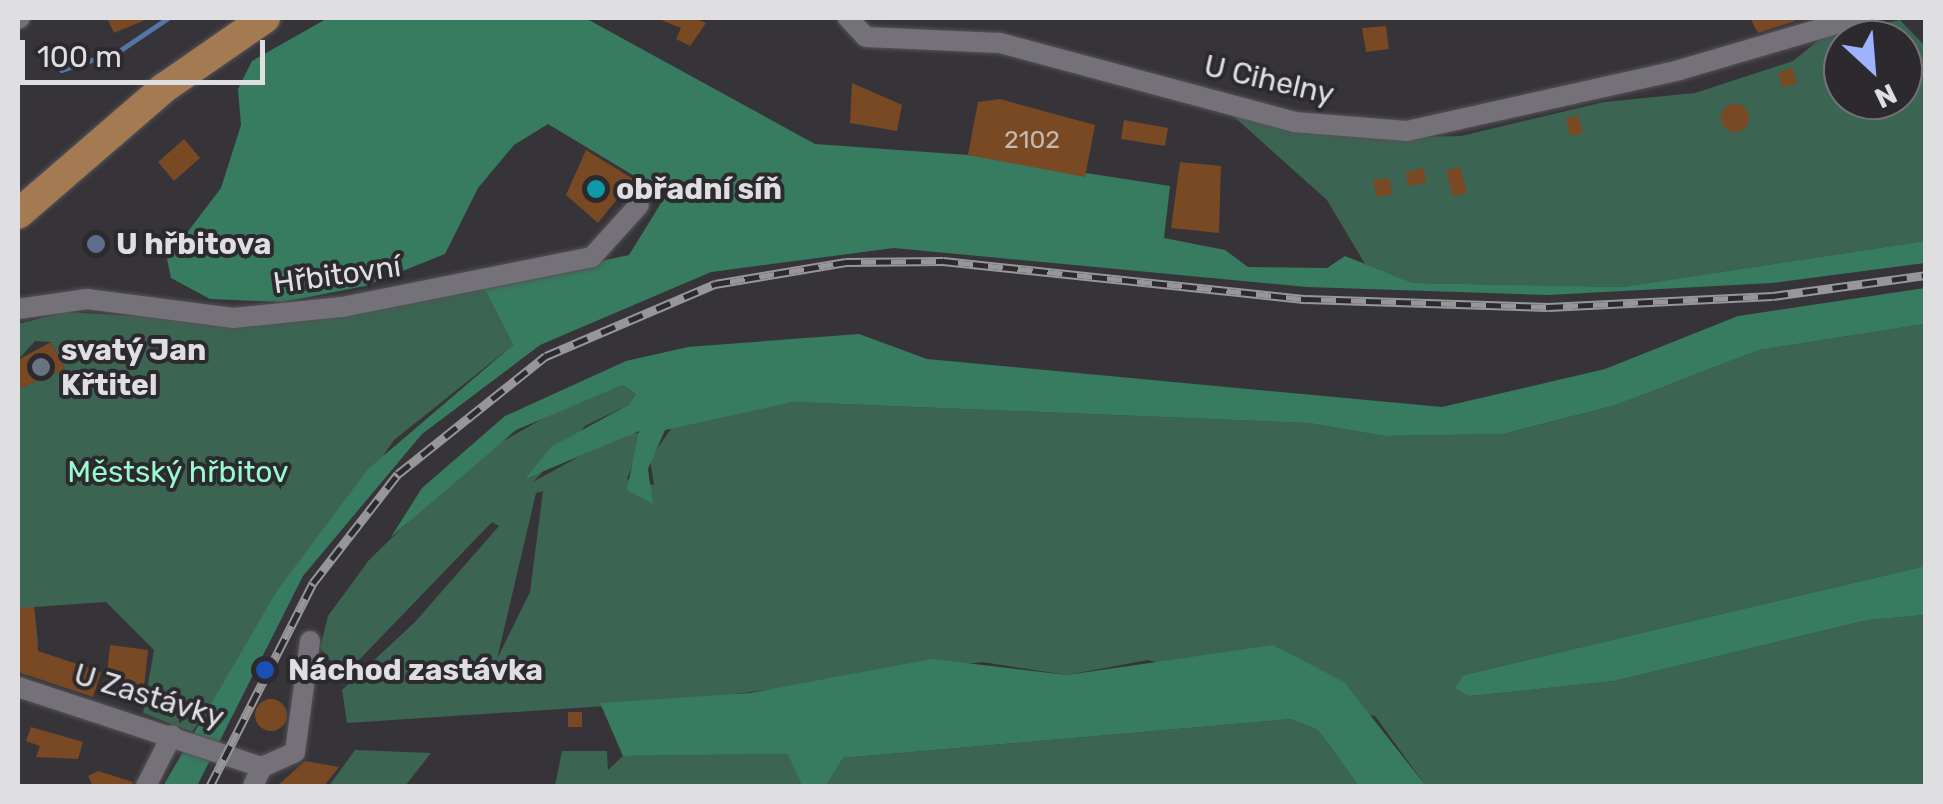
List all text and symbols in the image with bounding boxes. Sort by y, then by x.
scale bar [25,20,270,82]
north arrow [1823,20,1923,120]
text: 100 m [37,39,122,75]
street label: U Cihelny [1201,48,1337,112]
text: N [1869,76,1902,115]
house number: 2102 [1004,125,1060,155]
place label: obřadní síň [616,171,782,207]
marker: obřadní síň [585,178,607,200]
place label: U hřbitova [116,226,271,262]
marker: U hřbitova [85,233,107,255]
street label: Hřbitovní [271,248,403,302]
place label: svatý Jan Křtitel [61,332,207,402]
marker: svatý Jan Křtitel [30,356,52,378]
park label: Městský hřbitov [67,454,289,490]
place label: Náchod zastávka [288,652,543,688]
street label: U Zastávky [70,656,228,736]
marker: Náchod zastávka [252,657,278,683]

